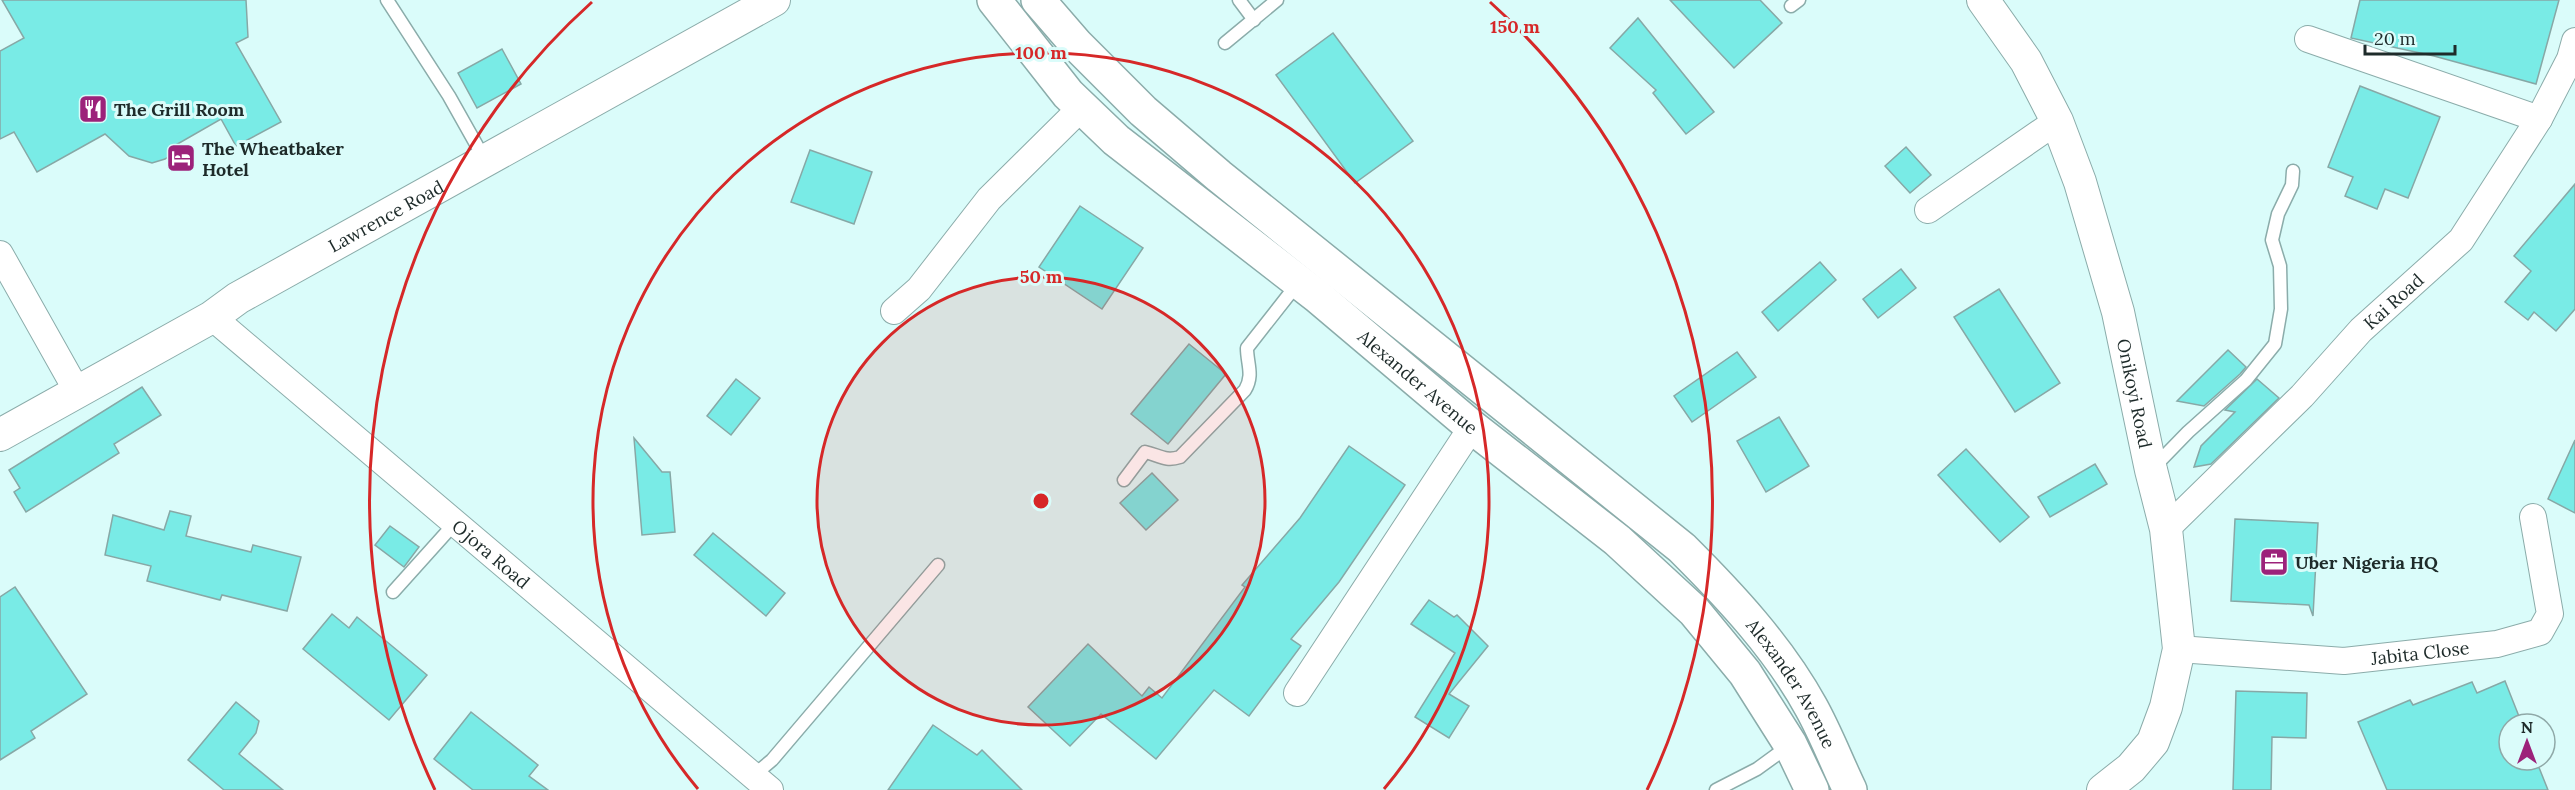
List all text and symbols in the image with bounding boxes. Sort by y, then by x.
text: 150 m [1490,15,1540,38]
scale bar [2365,18,2455,56]
text: 20 m [2374,27,2416,50]
text: 100 m [1015,41,1067,64]
restaurant icon: The Grill Room [77,93,109,125]
place label: The Grill Room [114,98,245,121]
place label: The Wheatbaker Hotel [202,137,344,181]
hotel icon: The Wheatbaker Hotel [165,142,197,174]
street label: Lawrence Road [324,174,448,257]
text: 50 m [1020,265,1063,288]
street label: Kai Road [2358,268,2428,334]
street label: Alexander Avenue [1353,324,1483,439]
street label: Onikoyi Road [2112,337,2158,451]
centre of rings [1031,491,1051,511]
street label: Ojora Road [448,514,535,593]
office icon: Uber Nigeria HQ [2258,546,2290,578]
place label: Uber Nigeria HQ [2295,551,2439,574]
street label: Alexander Avenue [1741,613,1841,752]
street label: Jabita Close [2369,636,2471,670]
north arrow [2497,712,2557,772]
text: N [2521,717,2533,737]

